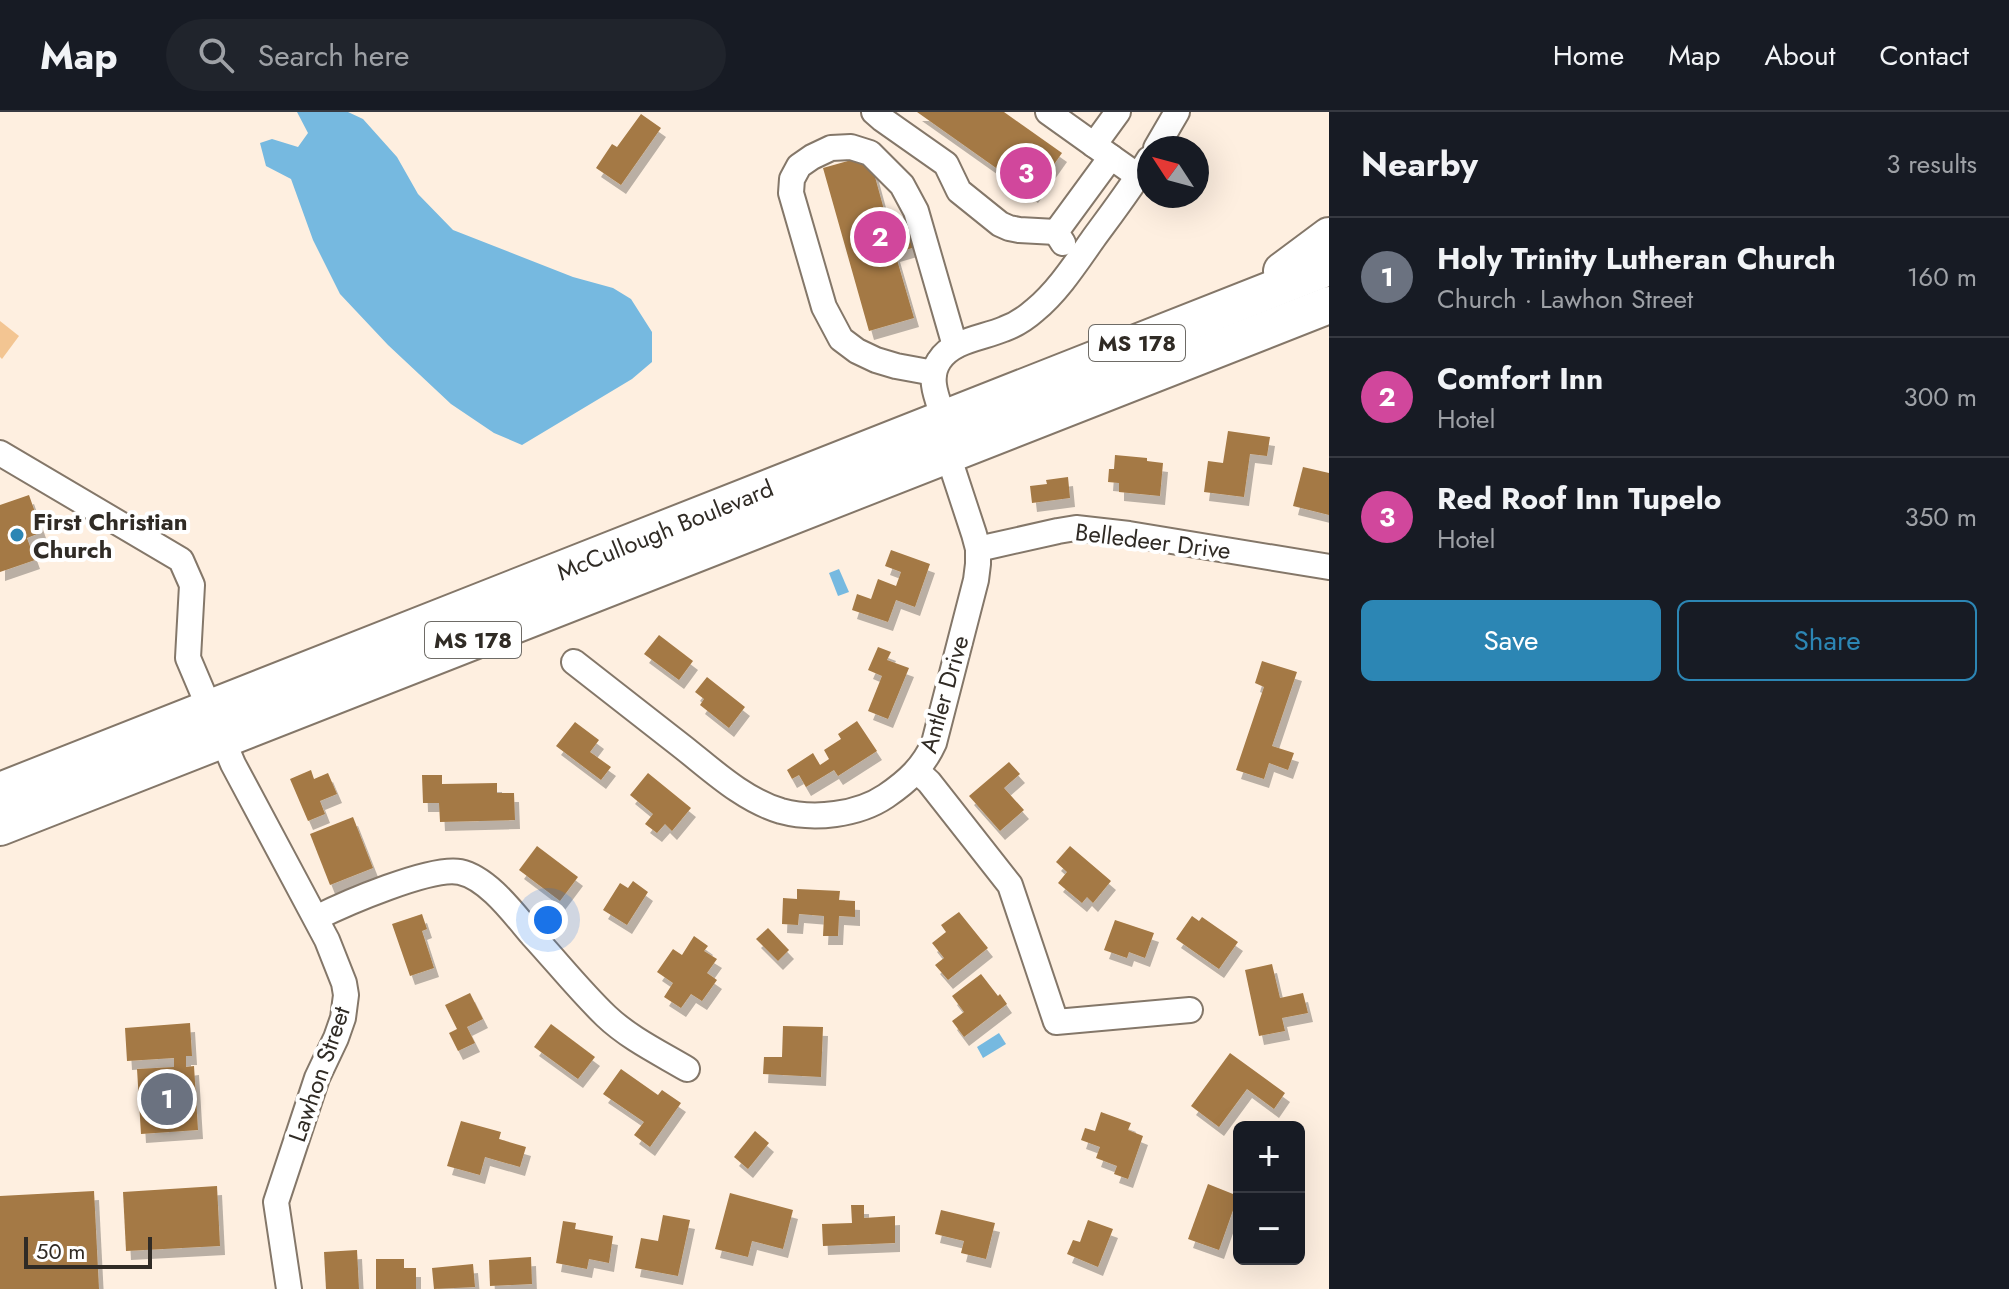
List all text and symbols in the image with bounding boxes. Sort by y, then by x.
search box [166,19,726,91]
text: Map [40,28,118,83]
icon: search [194,33,238,77]
text: Search here [258,34,410,77]
text: Home [1553,35,1624,76]
text: Map [1668,35,1720,76]
text: About [1764,35,1836,76]
text: Contact [1880,35,1969,76]
north arrow [1137,136,1209,208]
text: Nearby [1361,140,1478,189]
pin: 3 [1000,143,1052,203]
text: 3 results [1886,145,1977,183]
pin: 2 [854,207,906,267]
text: Holy Trinity Lutheran Church [1437,237,1836,280]
text: 1 [1380,258,1394,296]
text: 160 m [1907,258,1977,296]
text: Church · Lawhon Street [1437,280,1693,318]
road number: MS 178 [1089,325,1185,361]
text: Comfort Inn [1437,357,1603,400]
text: 2 [1378,378,1396,416]
text: 300 m [1904,378,1977,416]
text: Hotel [1437,400,1495,438]
street label: McCullough Boulevard [551,471,779,589]
text: Red Roof Inn Tupelo [1437,477,1722,520]
text: 3 [1379,498,1395,536]
text: 350 m [1904,498,1977,536]
place label: First Christian Church [33,504,187,567]
street label: Belledeer Drive [1073,514,1233,568]
text: Hotel [1437,520,1495,558]
marker: First Christian Church [8,526,26,544]
button: Save [1361,600,1661,681]
button: Share [1677,600,1977,681]
road number: MS 178 [425,622,521,658]
street label: Antler Drive [911,631,977,757]
your location [528,900,568,940]
street label: Lawhon Street [279,1001,359,1147]
pin: 1 [141,1069,193,1129]
map controls [1233,1121,1305,1265]
button: + [1233,1121,1305,1193]
button: − [1233,1193,1305,1265]
scale bar [24,1233,152,1269]
text: 50 m [36,1235,85,1267]

